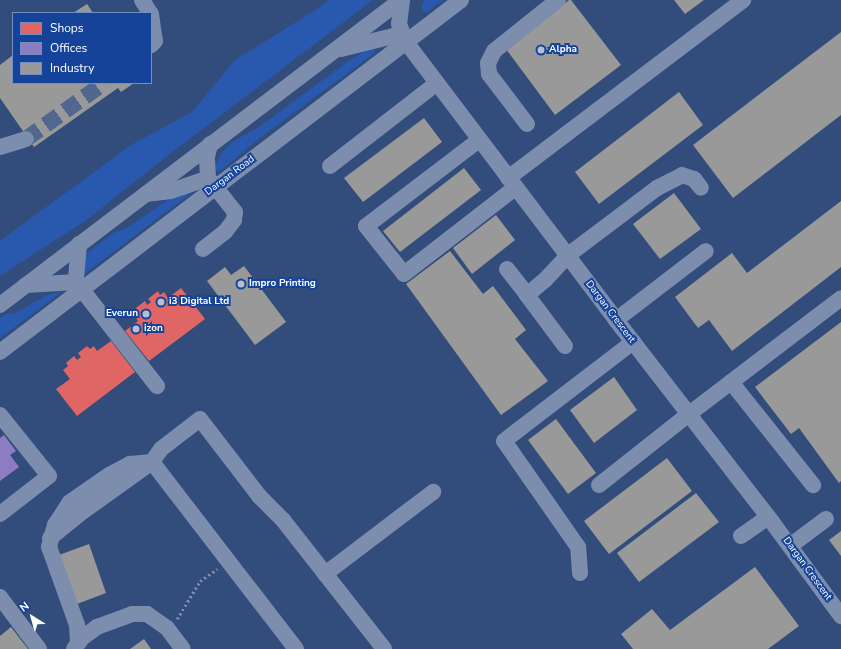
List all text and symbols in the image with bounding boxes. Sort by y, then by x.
legend [12,12,152,84]
text: Shops [50,20,84,36]
text: Offices [50,40,87,56]
place label: Alpha [549,44,577,56]
marker: Alpha [536,45,546,55]
text: Industry [50,60,94,76]
street label: Dargan Road [203,153,257,199]
place label: Impro Printing [249,278,316,290]
street label: Dargan Crescent [583,278,637,346]
marker: Impro Printing [236,279,246,289]
place label: i3 Digital Ltd [169,296,229,308]
marker: i3 Digital Ltd [156,297,166,307]
place label: Everun [106,308,138,320]
marker: Everun [141,309,151,319]
place label: izon [144,323,163,335]
marker: izon [131,324,141,334]
street label: Dargan Crescent [780,535,834,603]
north arrow [12,597,52,637]
text: N [17,599,32,615]

